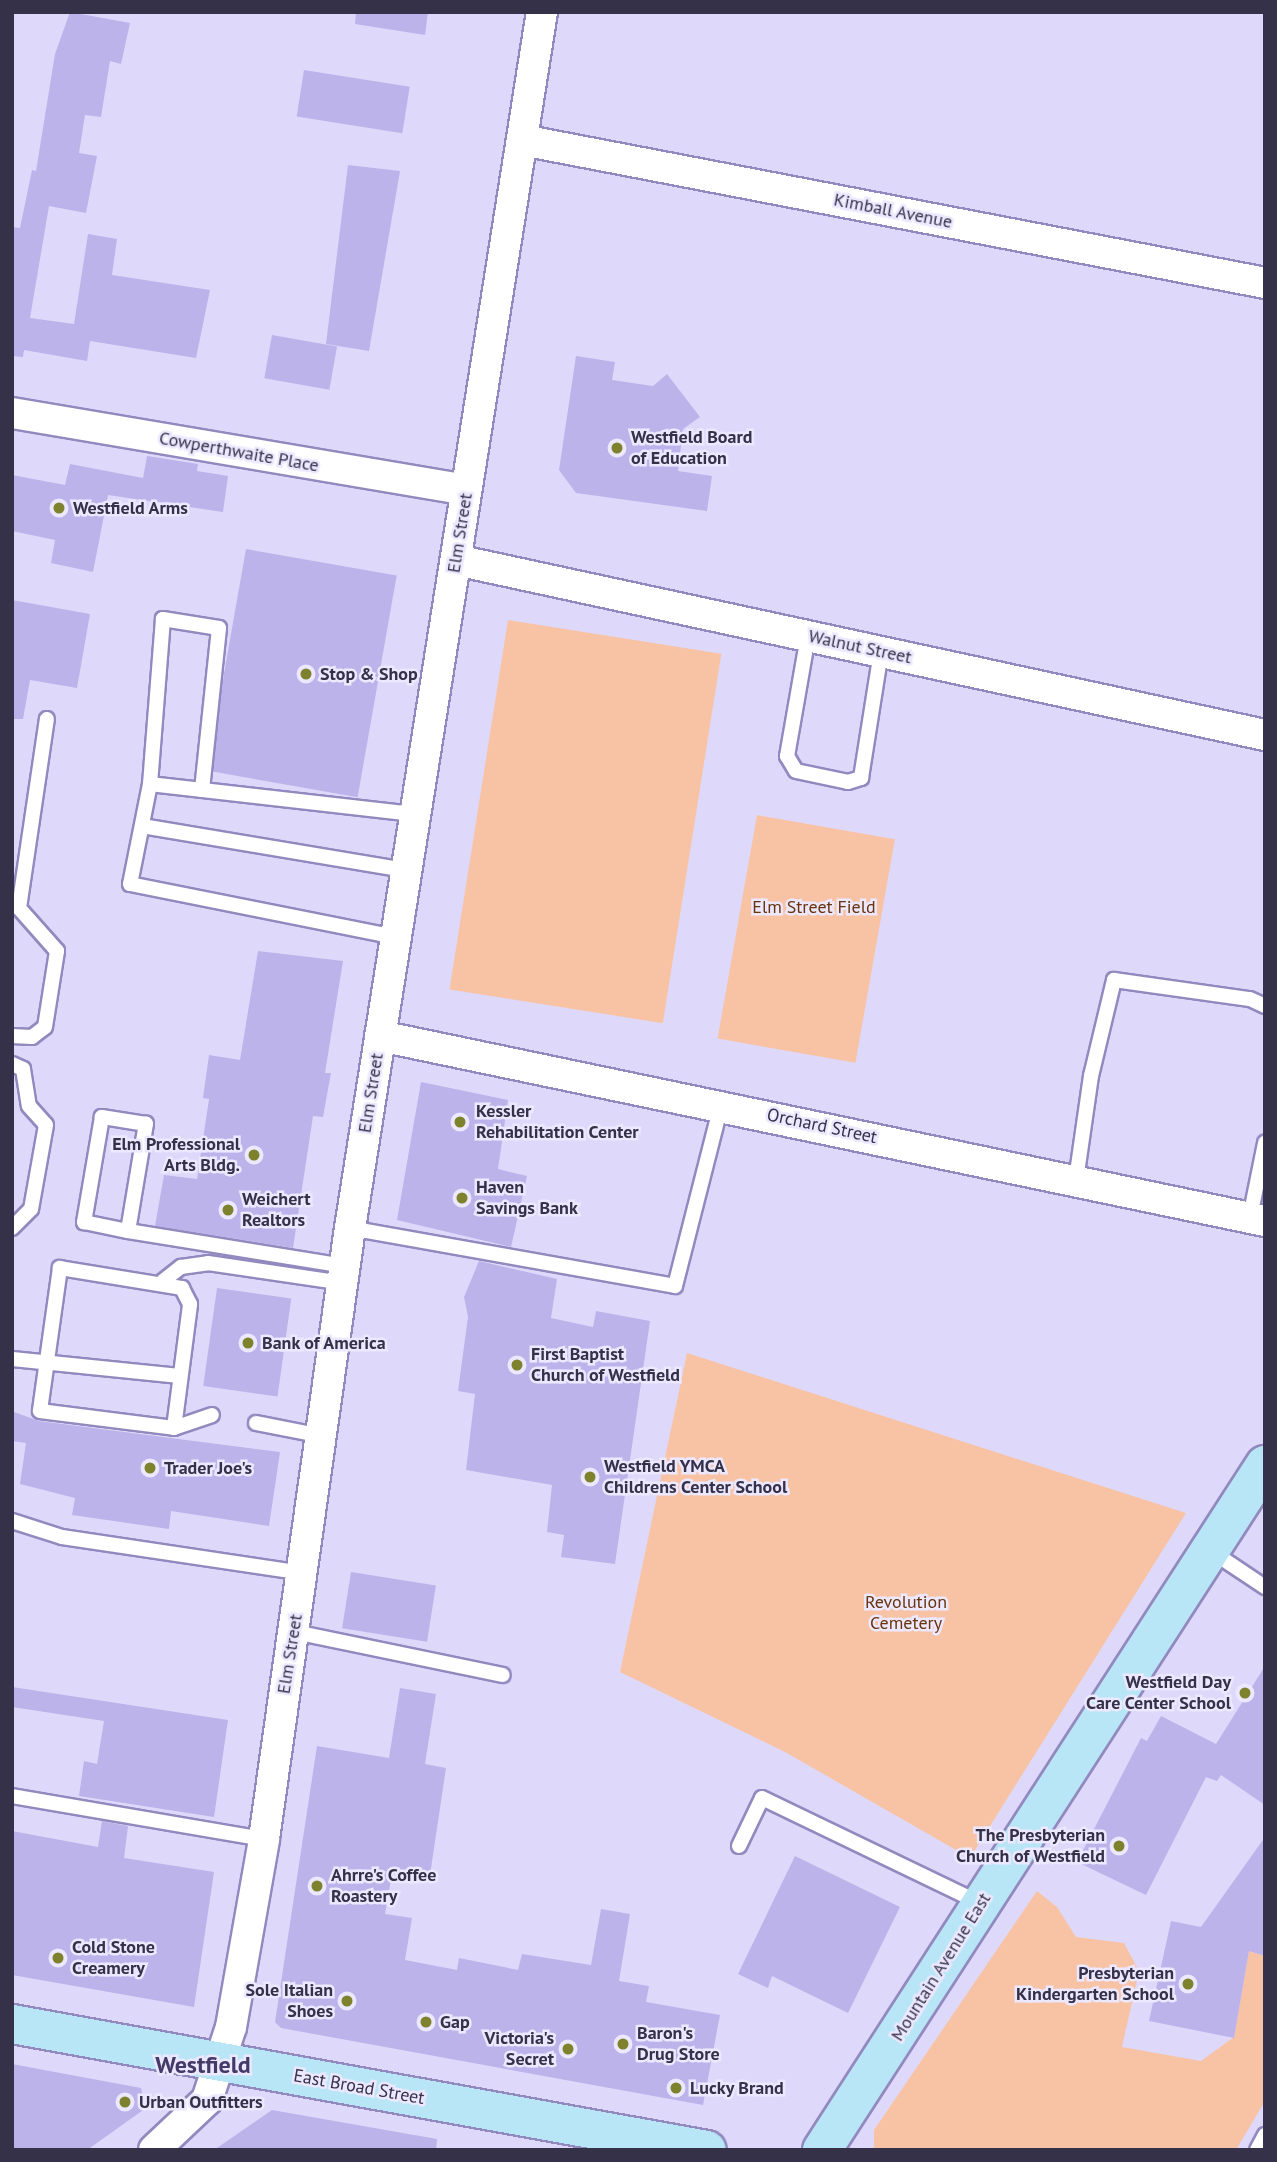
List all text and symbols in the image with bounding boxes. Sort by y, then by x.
street label: Kimball Avenue [832,189,954,233]
street label: Cowperthwaite Place [157,427,321,477]
place label: Westfield Board of Education [631,427,752,470]
marker: Westfield Board of Education [609,440,625,456]
street label: Elm Street [443,492,477,574]
place label: Westfield Arms [73,497,189,519]
marker: Westfield Arms [51,500,67,516]
street label: Walnut Street [807,626,913,668]
place label: Stop & Shop [320,663,418,685]
marker: Stop & Shop [298,666,314,682]
park label: Elm Street Field [752,896,876,918]
street label: Elm Street [354,1052,388,1134]
place label: Kessler Rehabilitation Center [476,1101,639,1144]
street label: Orchard Street [765,1104,879,1148]
marker: Kessler Rehabilitation Center [450,1112,470,1132]
place label: Elm Professional Arts Bldg. [112,1134,240,1176]
marker: Elm Professional Arts Bldg. [246,1147,262,1163]
place label: Haven Savings Bank [476,1177,578,1220]
place label: Weichert Realtors [242,1189,310,1232]
marker: Haven Savings Bank [454,1190,470,1206]
marker: Weichert Realtors [220,1202,236,1218]
place label: Bank of America [262,1332,387,1354]
marker: Bank of America [240,1335,256,1351]
place label: First Baptist Church of Westfield [531,1344,680,1386]
marker: First Baptist Church of Westfield [509,1357,525,1373]
place label: Westfield YMCA Childrens Center School [604,1456,787,1498]
place label: Trader Joe's [164,1457,252,1479]
marker: Trader Joe's [142,1460,158,1476]
marker: Westfield YMCA Childrens Center School [582,1469,598,1485]
park label: Revolution Cemetery [865,1592,947,1634]
street label: Elm Street [273,1613,307,1695]
place label: Westfield Day Care Center School [1086,1672,1231,1714]
marker: Westfield Day Care Center School [1237,1685,1253,1701]
place label: The Presbyterian Church of Westfield [956,1825,1105,1868]
marker: The Presbyterian Church of Westfield [1111,1838,1127,1854]
place label: Ahrre's Coffee Roastery [331,1865,437,1908]
marker: Ahrre's Coffee Roastery [309,1878,325,1894]
street label: Mountain Avenue East [886,1889,996,2045]
place label: Cold Stone Creamery [72,1937,155,1980]
marker: Cold Stone Creamery [50,1950,66,1966]
place label: Presbyterian Kindergarten School [1016,1963,1174,2006]
marker: Presbyterian Kindergarten School [1180,1976,1196,1992]
place label: Sole Italian Shoes [246,1980,333,2022]
marker: Sole Italian Shoes [339,1993,355,2009]
place label: Gap [440,2011,470,2033]
marker: Gap [418,2014,434,2030]
place label: Baron's Drug Store [637,2023,720,2066]
place label: Victoria's Secret [484,2028,554,2070]
marker: Baron's Drug Store [615,2036,631,2052]
marker: Victoria's Secret [560,2041,576,2057]
district label: Westfield [155,2051,251,2079]
street label: East Broad Street [292,2065,426,2109]
place label: Lucky Brand [690,2077,784,2099]
marker: Lucky Brand [668,2080,684,2096]
place label: Urban Outfitters [139,2091,263,2113]
marker: Urban Outfitters [117,2094,133,2110]

